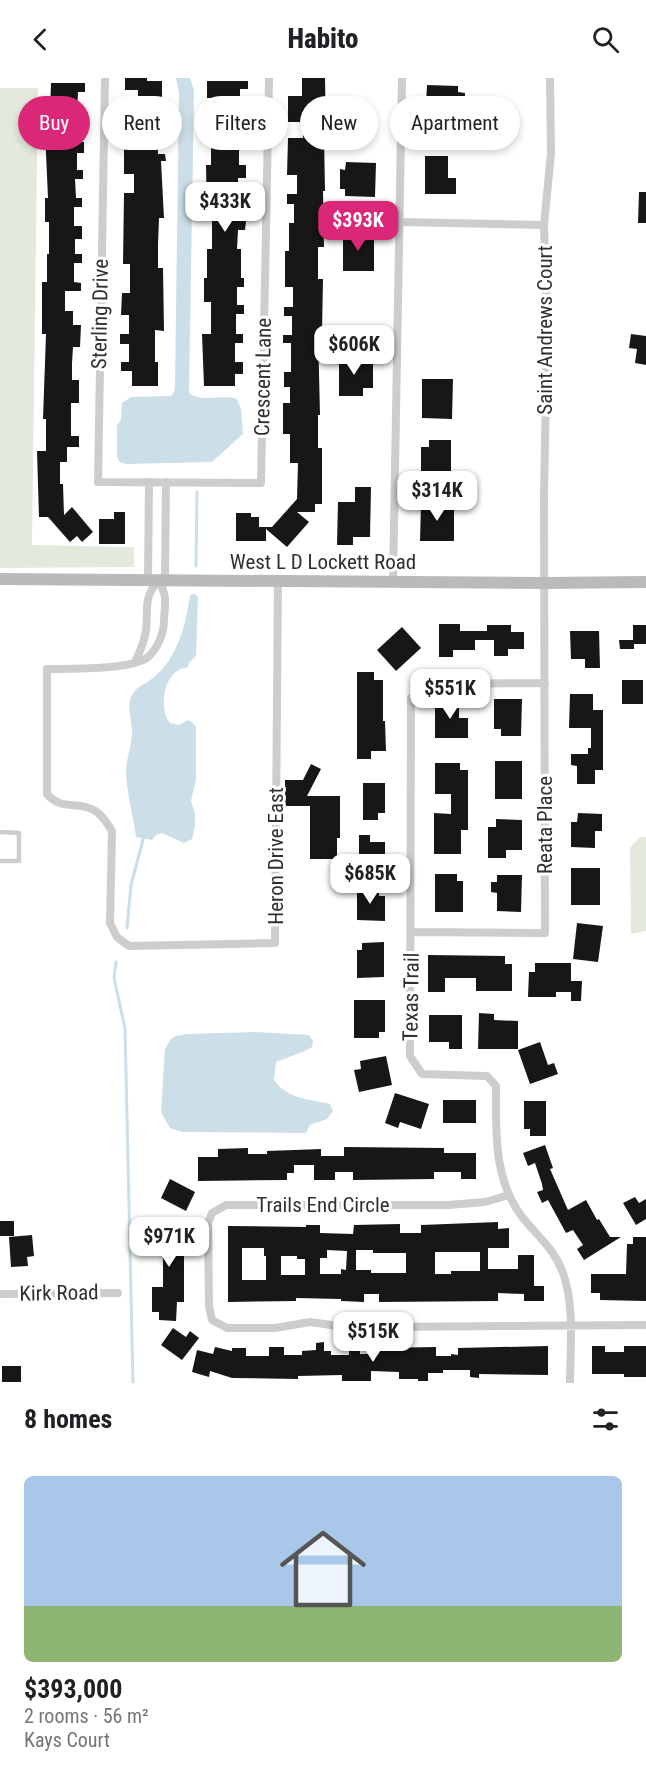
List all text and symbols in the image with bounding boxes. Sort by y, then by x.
icon: back [24,23,57,56]
text: Habito [288,23,358,55]
icon: search [589,23,622,56]
chip: Buy [18,96,90,150]
chip: Rent [102,96,182,150]
chip: Filters [194,96,288,150]
chip: New [300,96,378,150]
chip: Apartment [390,96,520,150]
pin: $433K [183,182,267,233]
text: $433K [199,189,251,213]
pin: $393K [316,201,400,252]
text: $393K [332,208,384,232]
street label: Saint Andrews Court [533,245,557,415]
street label: Sterling Drive [87,259,113,369]
street label: Crescent Lane [250,317,276,436]
pin: $606K [312,325,396,376]
text: $606K [328,332,380,356]
pin: $314K [395,471,479,522]
text: $314K [411,478,463,502]
street label: West L D Lockett Road [230,550,416,574]
pin: $551K [408,669,492,720]
text: $551K [424,676,476,700]
street label: Reata Place [533,776,557,874]
street label: Heron Drive East [264,787,288,925]
pin: $685K [328,854,412,905]
text: $685K [344,861,396,885]
street label: Texas Trail [398,952,424,1042]
street label: Trails End Circle [256,1193,390,1217]
pin: $971K [127,1217,211,1268]
text: $971K [143,1224,195,1248]
street label: Kirk Road [19,1280,99,1306]
pin: $515K [331,1312,415,1363]
text: $515K [347,1319,399,1343]
icon: filters [589,1403,622,1436]
text: 8 homes [24,1404,112,1434]
icon: home [269,1515,377,1623]
text: $393,000 [24,1674,122,1704]
text: 2 rooms · 56 m² [24,1704,149,1728]
text: Kays Court [24,1728,110,1752]

